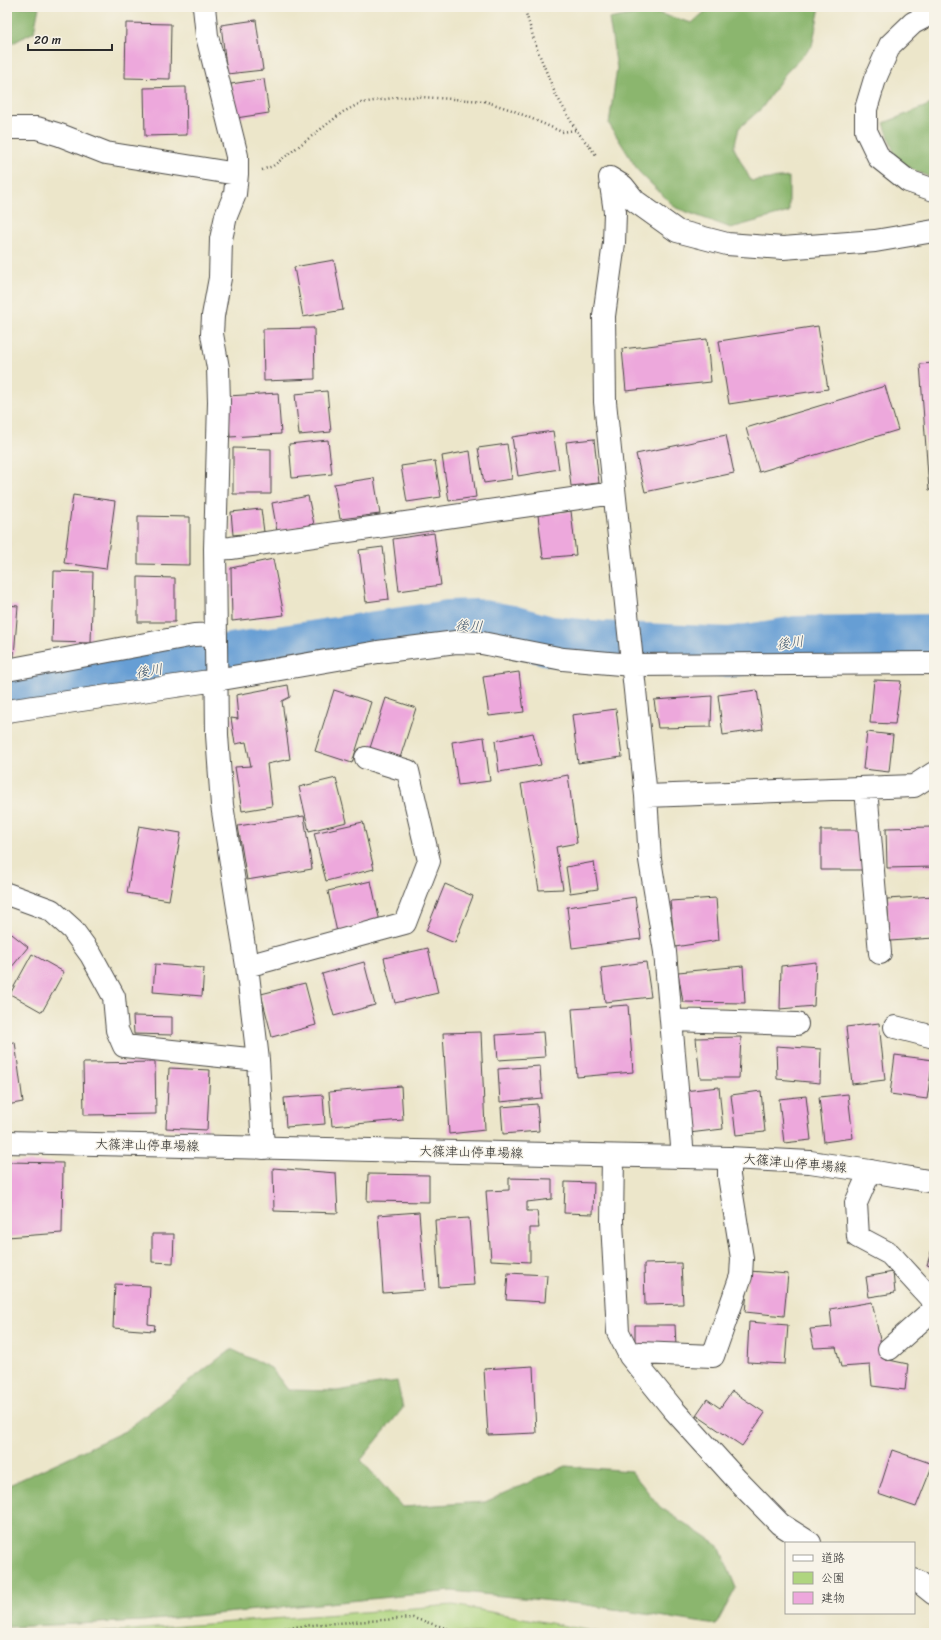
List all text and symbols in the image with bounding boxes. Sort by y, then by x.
scale bar [28,26,112,52]
text: 20 m [34,29,61,51]
water label: 後川 [454,613,484,639]
water label: 後川 [775,629,805,657]
water label: 後川 [133,656,165,686]
street label: 大篠津山停車場線 [95,1133,200,1157]
street label: 大篠津山停車場線 [419,1140,524,1164]
street label: 大篠津山停車場線 [742,1147,849,1179]
legend [785,1542,915,1614]
text: 道路 [821,1547,845,1569]
text: 公園 [821,1567,845,1589]
text: 建物 [821,1587,845,1609]

